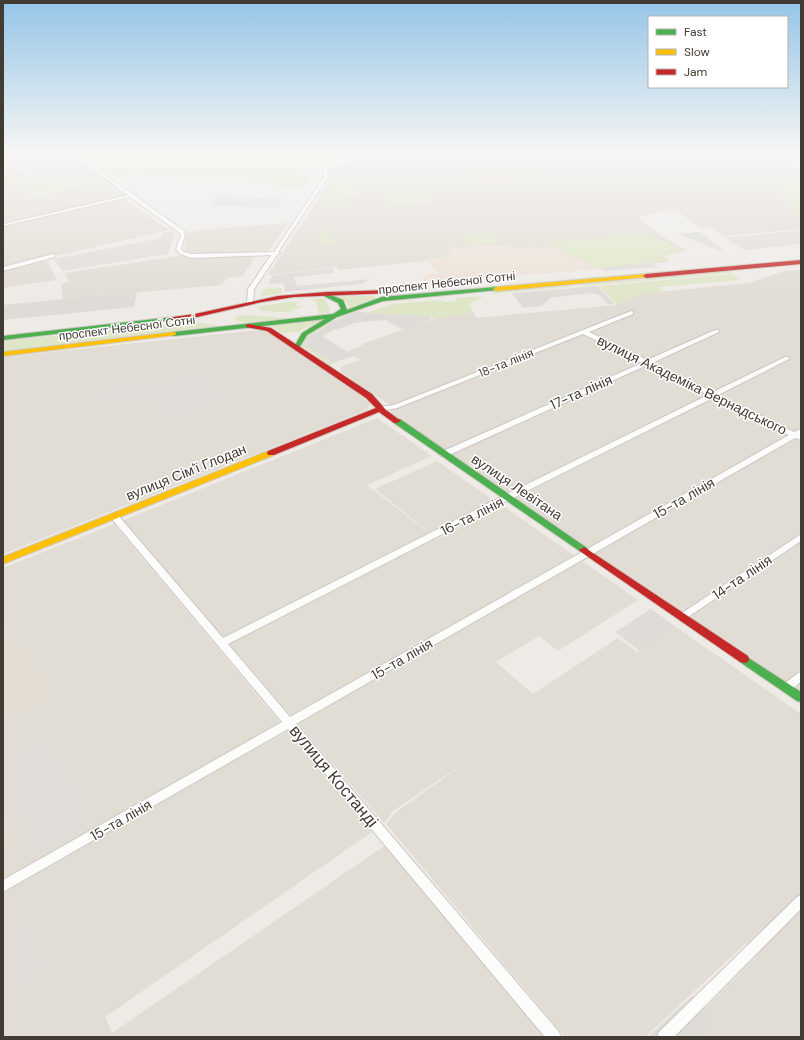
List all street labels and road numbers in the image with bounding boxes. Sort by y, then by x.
street label: проспект Небесної Сотні [378,268,516,298]
street label: проспект Небесної Сотні [58,312,196,344]
street label: вулиця Академіка Вернадського [594,331,790,439]
street label: 18-та лінія [476,345,536,381]
street label: 17-та лінія [547,370,615,414]
street label: вулиця Сім'ї Глодан [123,440,249,504]
street label: вулиця Левітана [468,450,566,524]
street label: 15-та лінія [650,473,718,523]
street label: 16-та лінія [438,492,506,540]
street label: 14-та лінія [709,551,775,603]
street label: 15-та лінія [368,634,436,684]
street label: вулиця Костанді [285,720,383,832]
street label: 15-та лінія [87,795,155,845]

